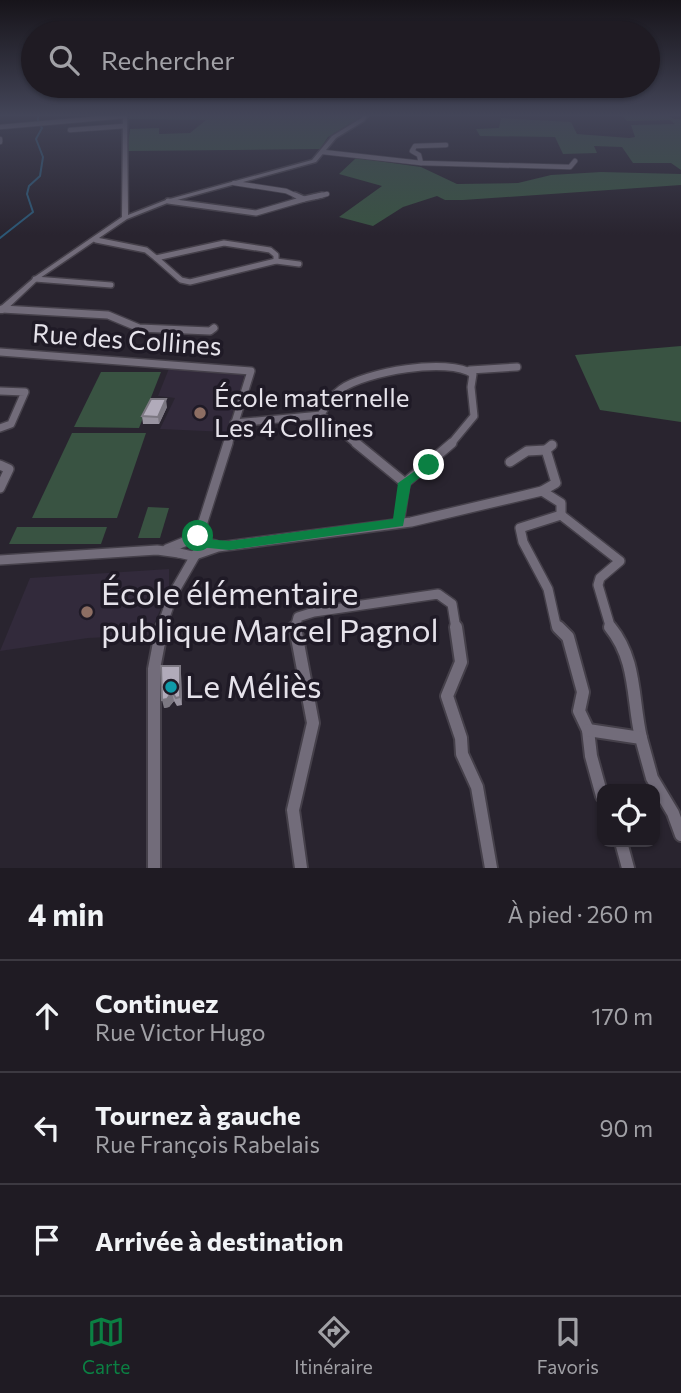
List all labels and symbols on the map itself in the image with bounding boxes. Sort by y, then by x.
street label: Rue des Collines [31,316,223,361]
place label: École maternelle Les 4 Collines [214,381,410,442]
marker: École maternelle Les 4 Collines [192,405,208,421]
route end [413,449,444,480]
route start [182,520,213,551]
place label: École élémentaire publique Marcel Pagnol [101,572,439,649]
marker: École élémentaire publique Marcel Pagnol [79,604,95,620]
place label: Le Méliès [185,665,322,705]
marker: Le Méliès [163,679,179,695]

